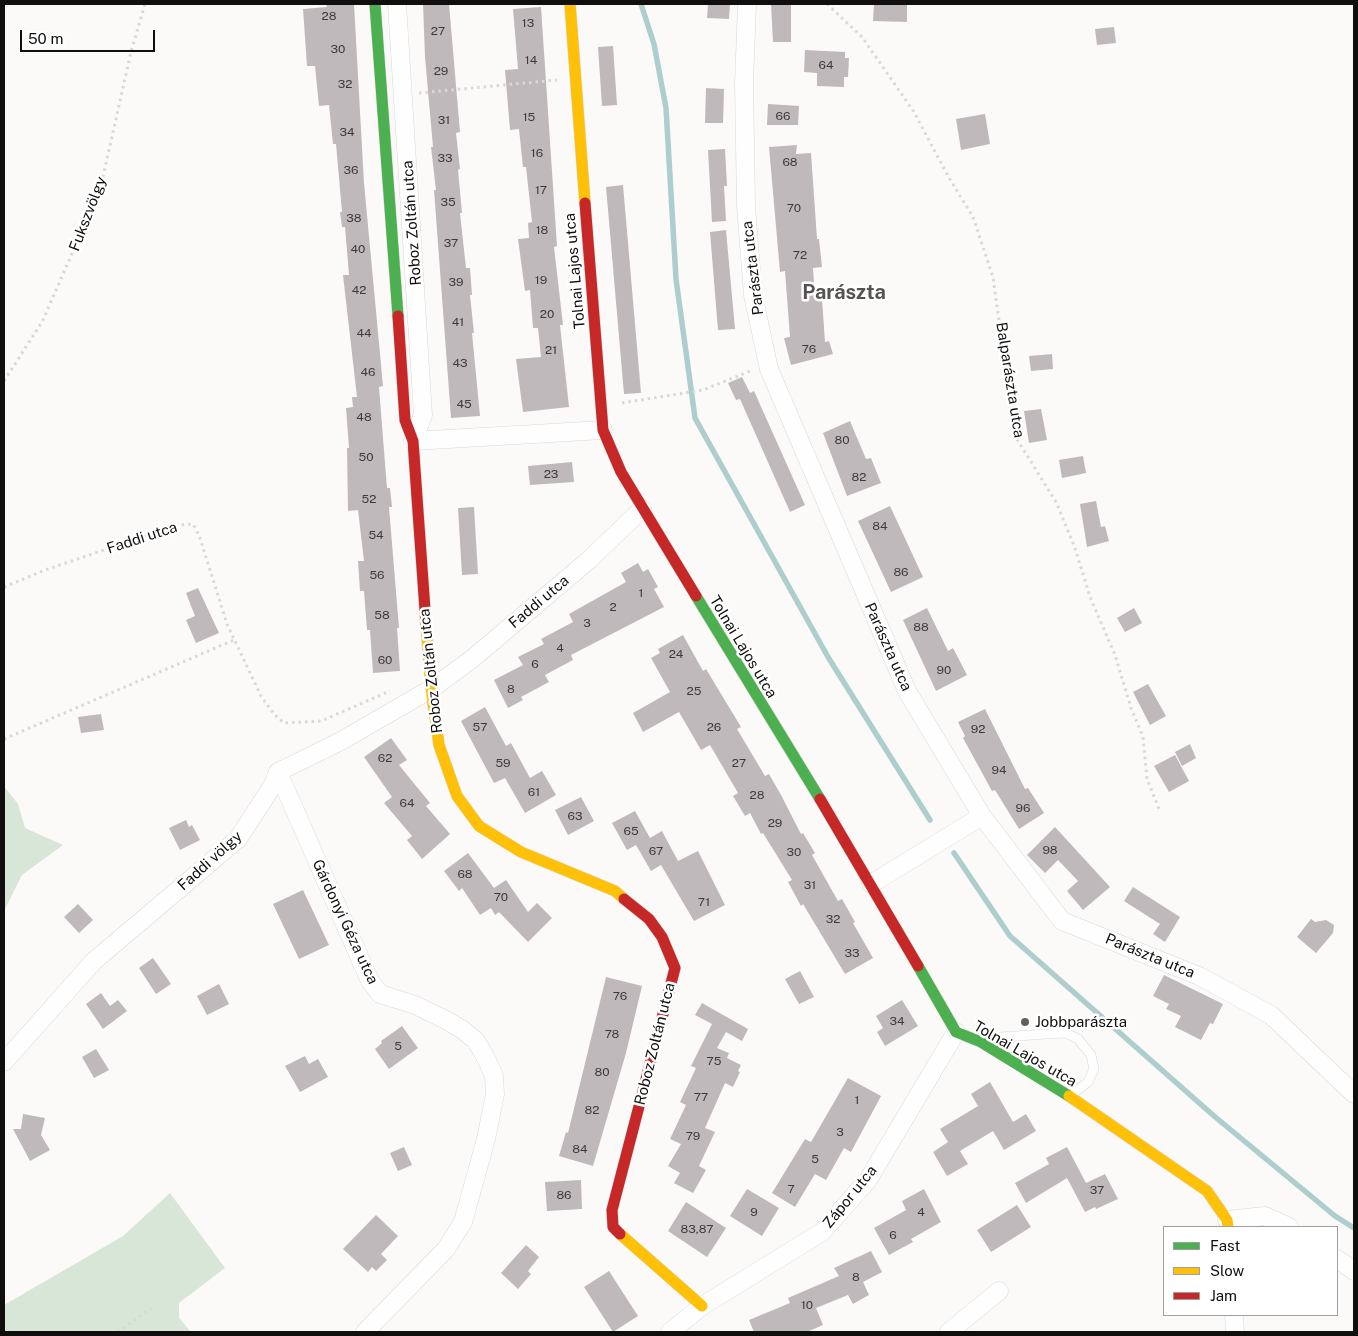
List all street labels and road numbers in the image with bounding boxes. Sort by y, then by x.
street label: Roboz Zoltán utca [399,160,425,286]
street label: Fukszvölgy [66,174,110,254]
street label: Tolnai Lajos utca [561,212,589,330]
street label: Parászta utca [738,220,768,316]
street label: Balparászta utca [992,321,1028,439]
street label: Faddi utca [104,518,180,558]
street label: Faddi utca [505,572,573,632]
street label: Tolnai Lajos utca [705,593,781,701]
street label: Parászta utca [861,600,915,694]
street label: Roboz Zoltán utca [415,608,447,734]
street label: Faddi völgy [174,827,246,895]
street label: Gárdonyi Géza utca [308,857,382,987]
street label: Parászta utca [1103,930,1197,982]
street label: Roboz Zoltán utca [631,981,679,1107]
street label: Tolnai Lajos utca [970,1017,1080,1091]
street label: Zápor utca [819,1162,881,1232]

